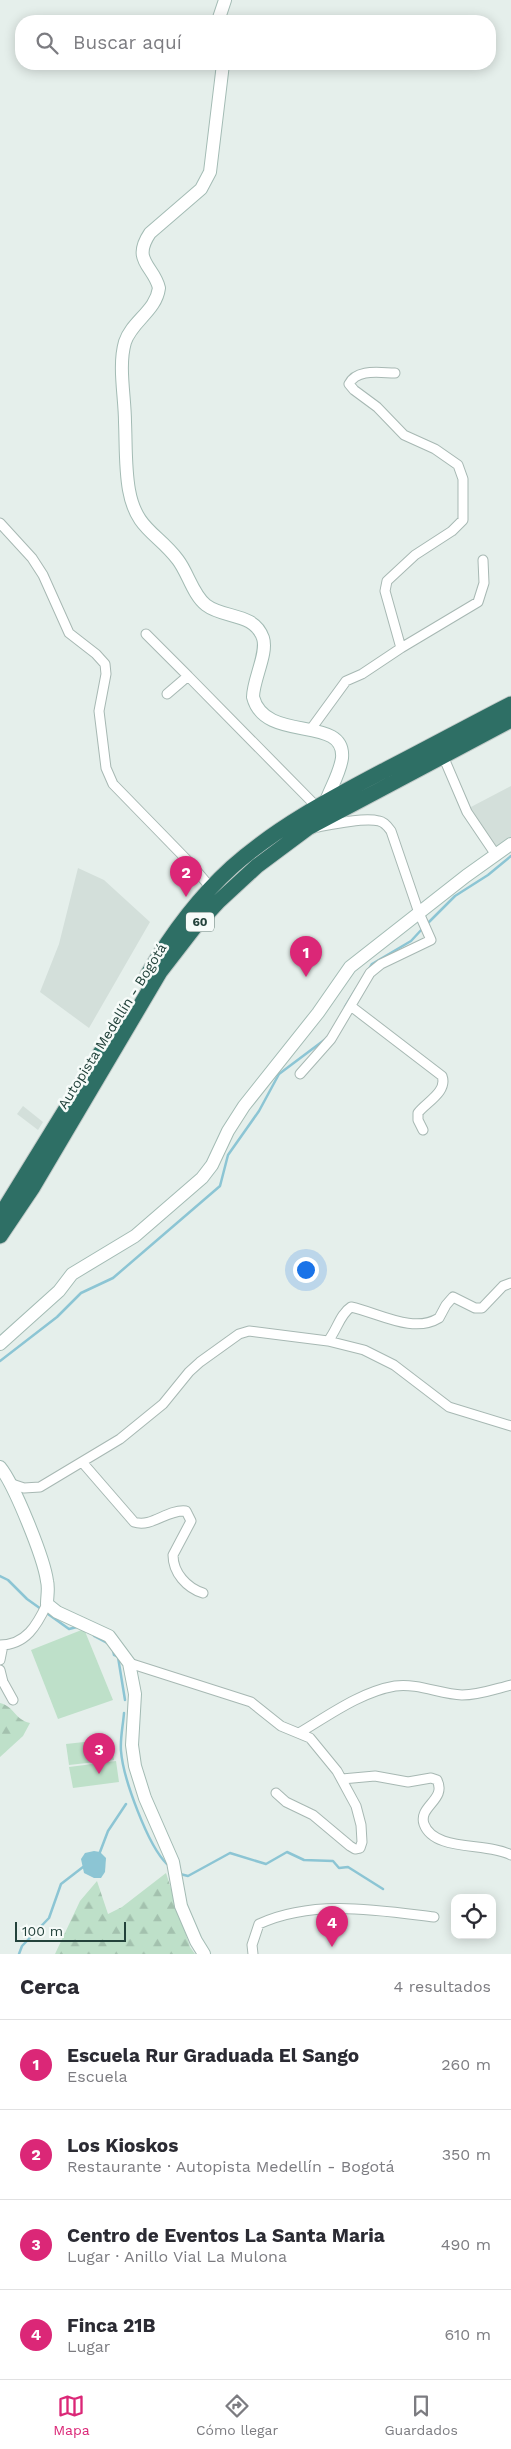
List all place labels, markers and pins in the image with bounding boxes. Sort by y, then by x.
pin: 2 [170,856,202,897]
pin: 1 [290,936,322,977]
pin: 3 [83,1733,115,1774]
pin: 4 [316,1906,348,1947]

